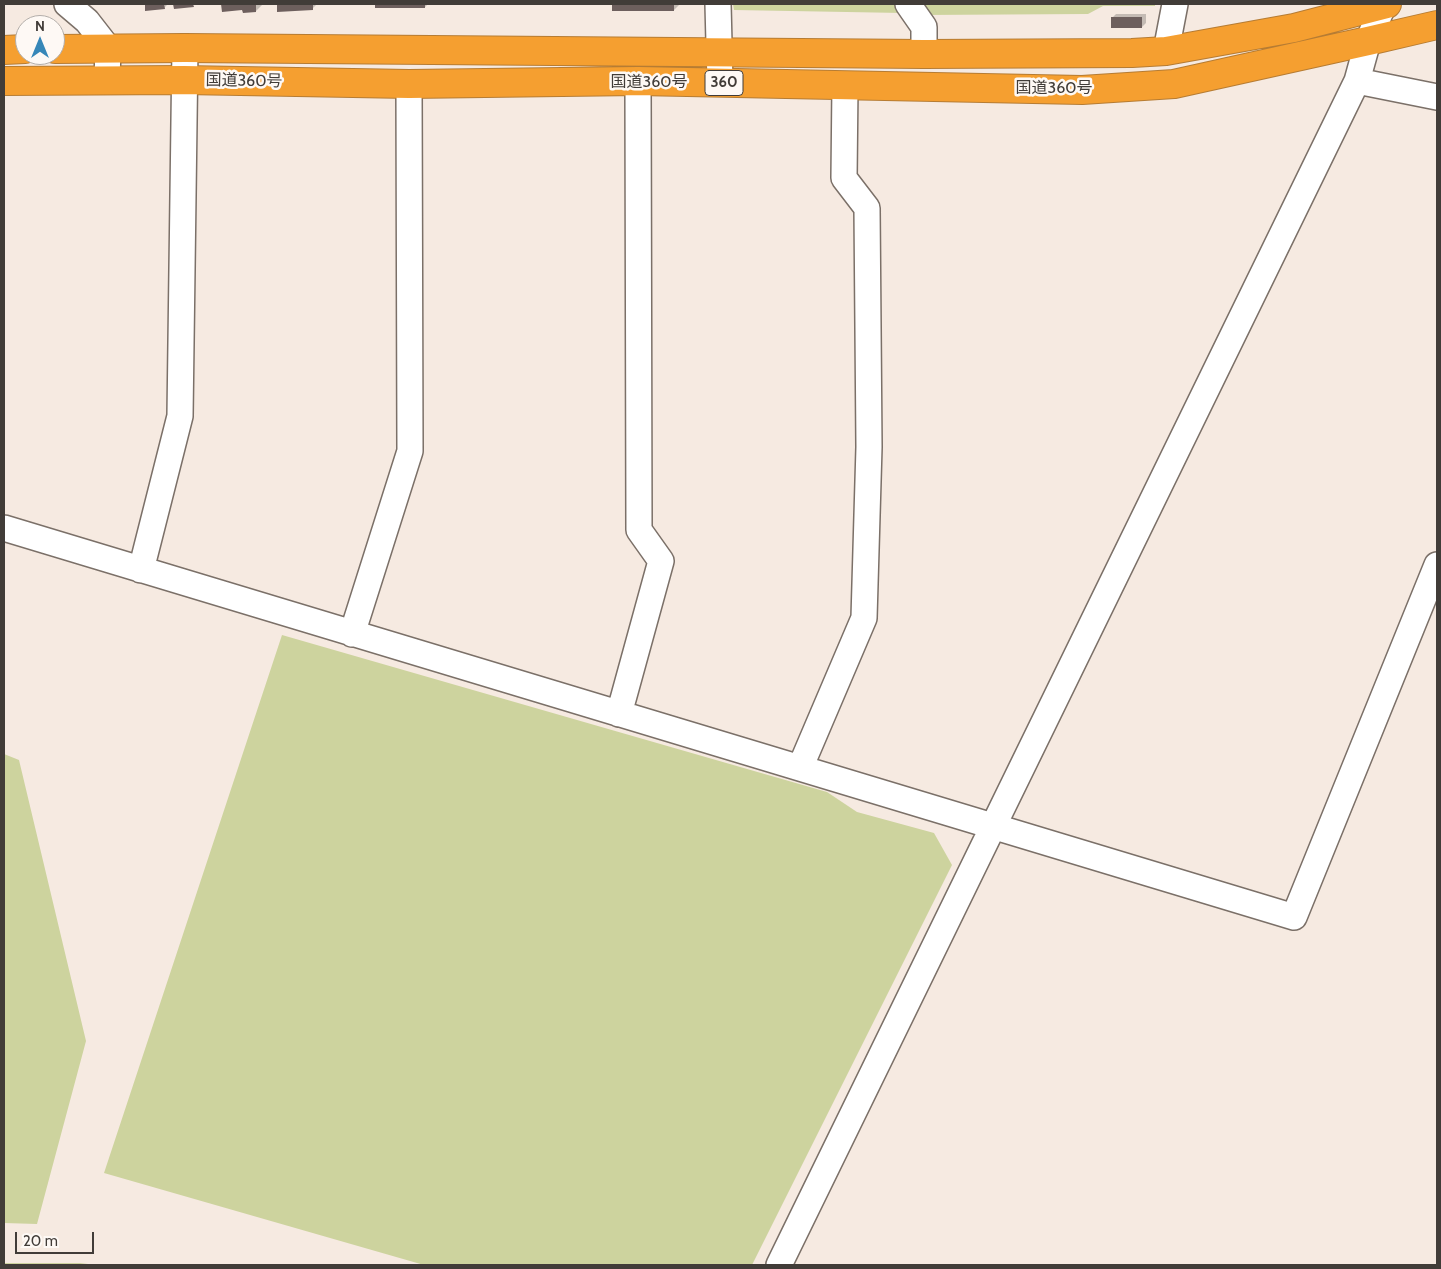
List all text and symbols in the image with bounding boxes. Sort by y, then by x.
north arrow [15,15,65,65]
text: N [35,17,45,35]
road number: 360 [705,70,743,96]
street label: 国道360号 [205,71,283,91]
street label: 国道360号 [611,72,687,92]
street label: 国道360号 [1016,78,1092,98]
scale bar [18,1222,96,1254]
text: 20 m [23,1232,58,1250]

